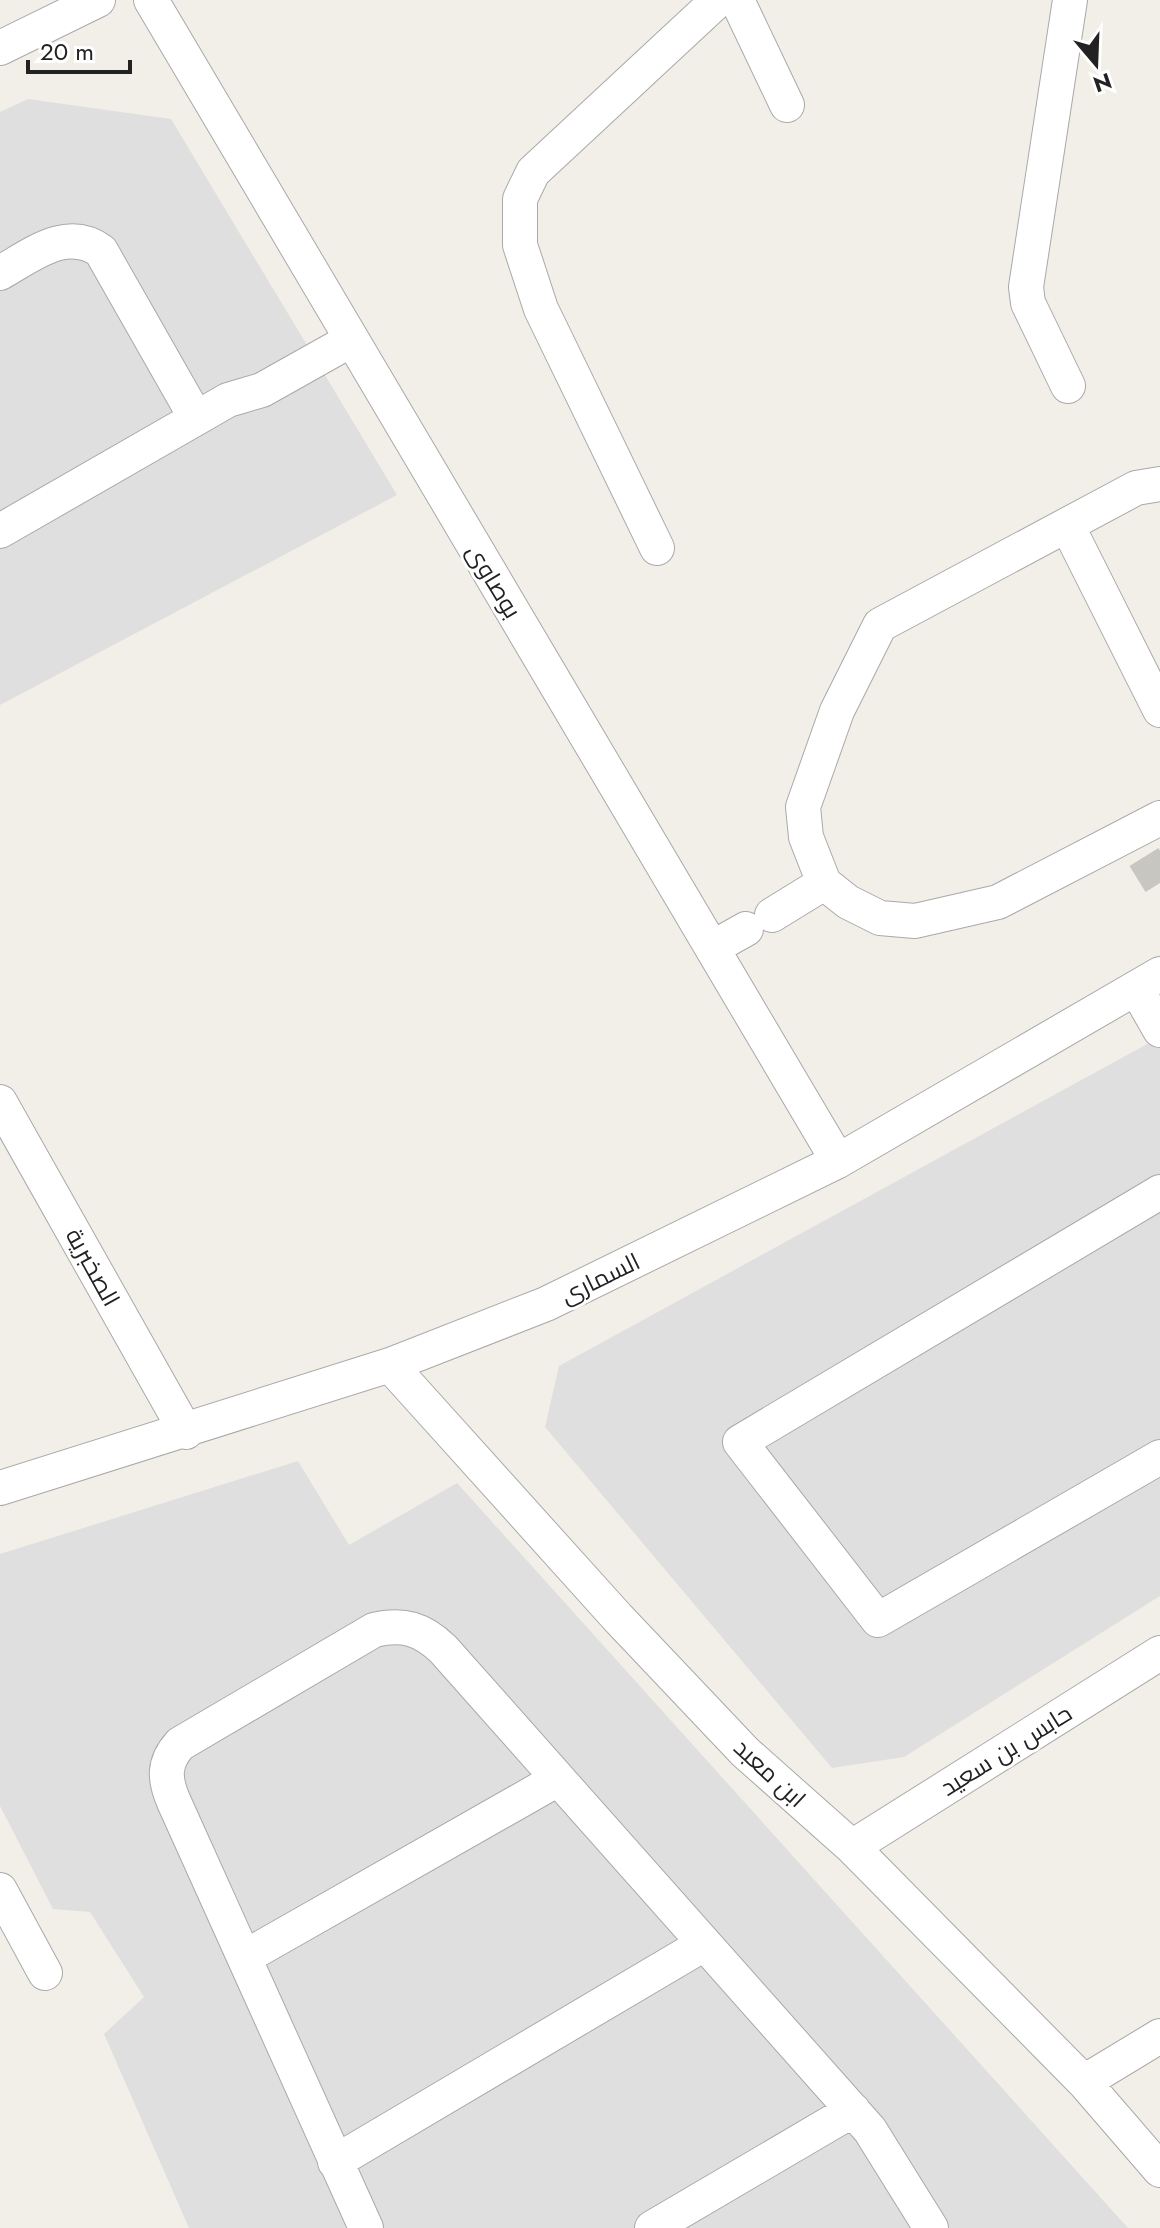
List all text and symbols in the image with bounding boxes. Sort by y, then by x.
scale bar [28,24,130,74]
north arrow [1056,24,1136,104]
text: 20 m [40,34,94,69]
text: N [1089,65,1116,101]
street label: بوصاوى [458,537,530,625]
street label: الصخبرية [57,1222,129,1312]
street label: السمارى [554,1244,646,1312]
street label: حابس بن سعيد [933,1696,1079,1804]
street label: ابن معبد [726,1730,814,1816]

